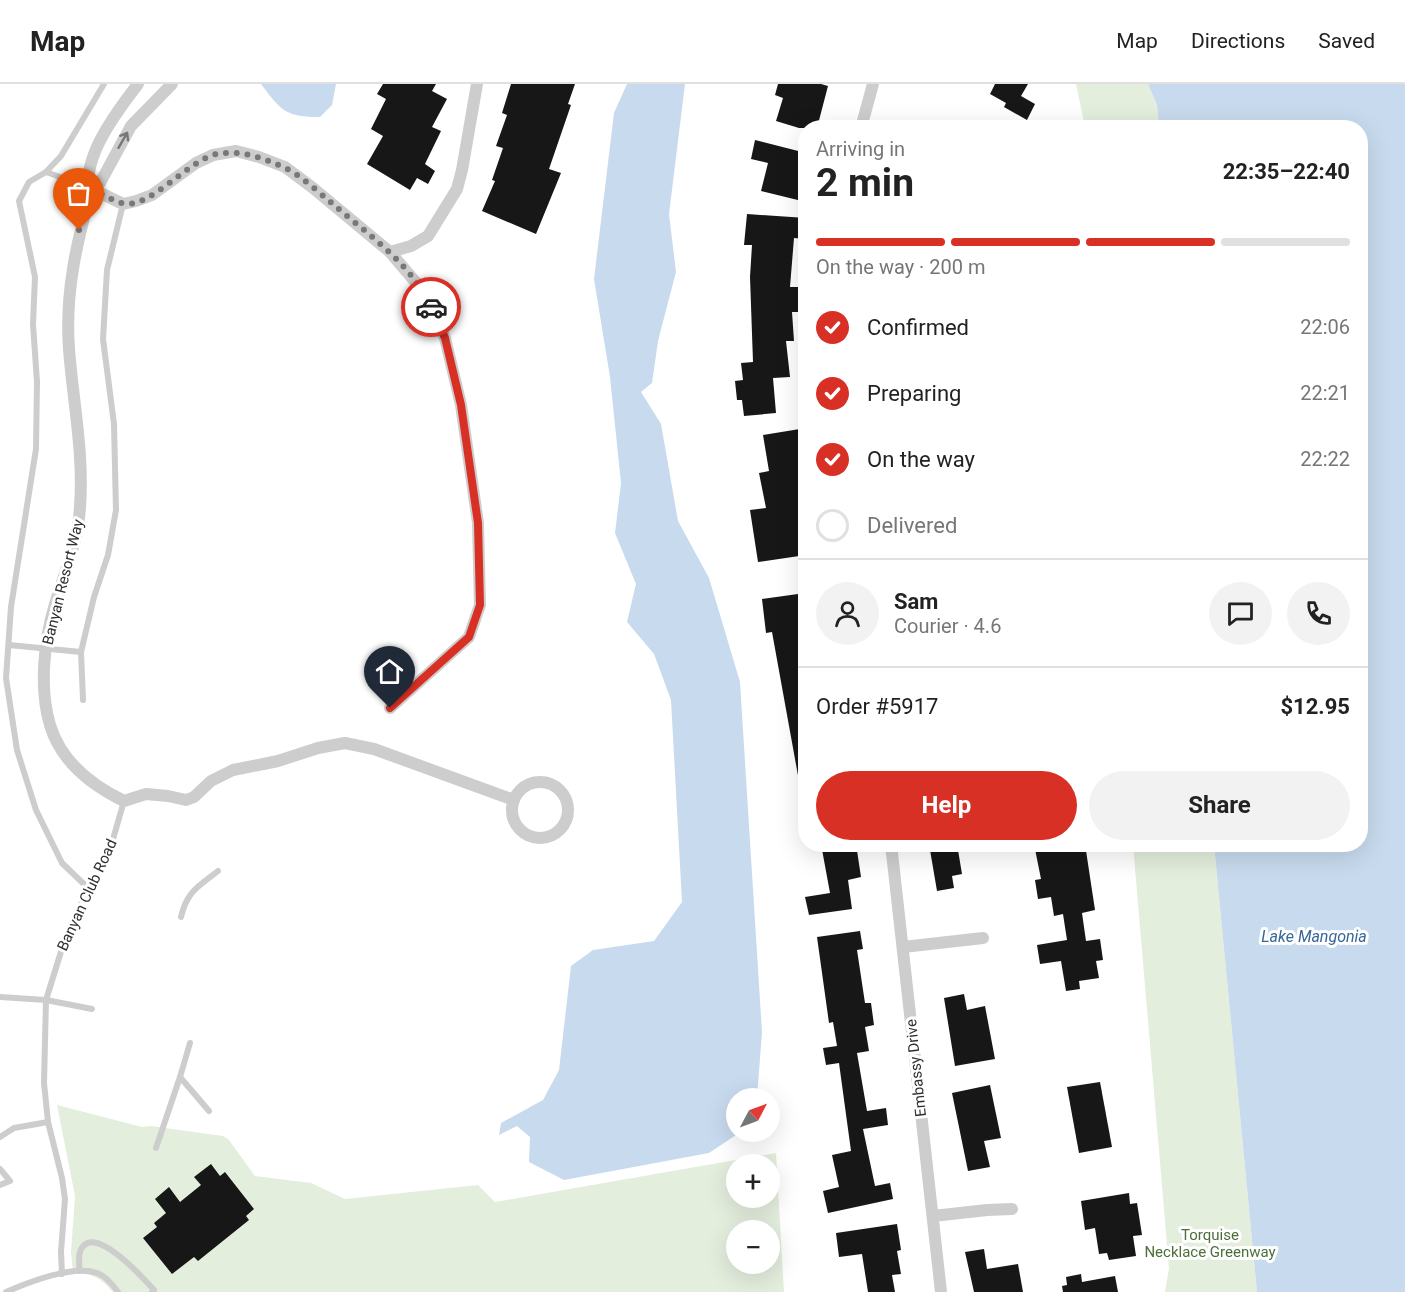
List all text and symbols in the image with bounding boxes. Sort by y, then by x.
text: Map [30,25,85,58]
text: Map [1116,29,1158,53]
text: Directions [1191,29,1285,53]
text: Saved [1318,29,1375,53]
one-way arrow [118,132,129,150]
text: Arriving in [816,137,905,161]
text: 22:35–22:40 [1223,159,1350,184]
text: 2 min [816,160,914,206]
pin [53,168,104,230]
icon: bag [62,177,95,210]
text: On the way · 200 m [816,255,985,279]
courier [401,277,461,337]
icon: car [415,291,448,324]
icon: check [816,311,849,344]
text: Confirmed [867,315,969,340]
text: 22:06 [1300,315,1350,339]
icon: check [816,377,849,410]
text: Preparing [867,381,961,406]
text: 22:21 [1300,381,1350,405]
icon: check [816,443,849,476]
text: On the way [867,447,975,472]
text: 22:22 [1300,447,1350,471]
text: Delivered [867,513,957,538]
street label: Banyan Resort Way [39,517,87,647]
button: person [816,582,879,645]
button: chat [1209,582,1272,645]
button: phone [1287,582,1350,645]
text: Sam [894,589,938,614]
text: Courier · 4.6 [894,614,1001,638]
pin [364,646,415,708]
icon: home [373,655,406,688]
text: Order #5917 [816,694,938,719]
text: $12.95 [1281,694,1350,719]
button: Help [816,771,1077,840]
button: Share [1089,771,1350,840]
street label: Banyan Club Road [53,836,121,954]
water label: Lake Mangonia [1261,927,1367,946]
street label: Embassy Drive [902,1018,930,1118]
north arrow [726,1088,780,1142]
map controls [726,1088,780,1274]
button: + [726,1154,780,1208]
button: − [726,1220,780,1274]
park label: Torquise Necklace Greenway [1144,1226,1276,1261]

